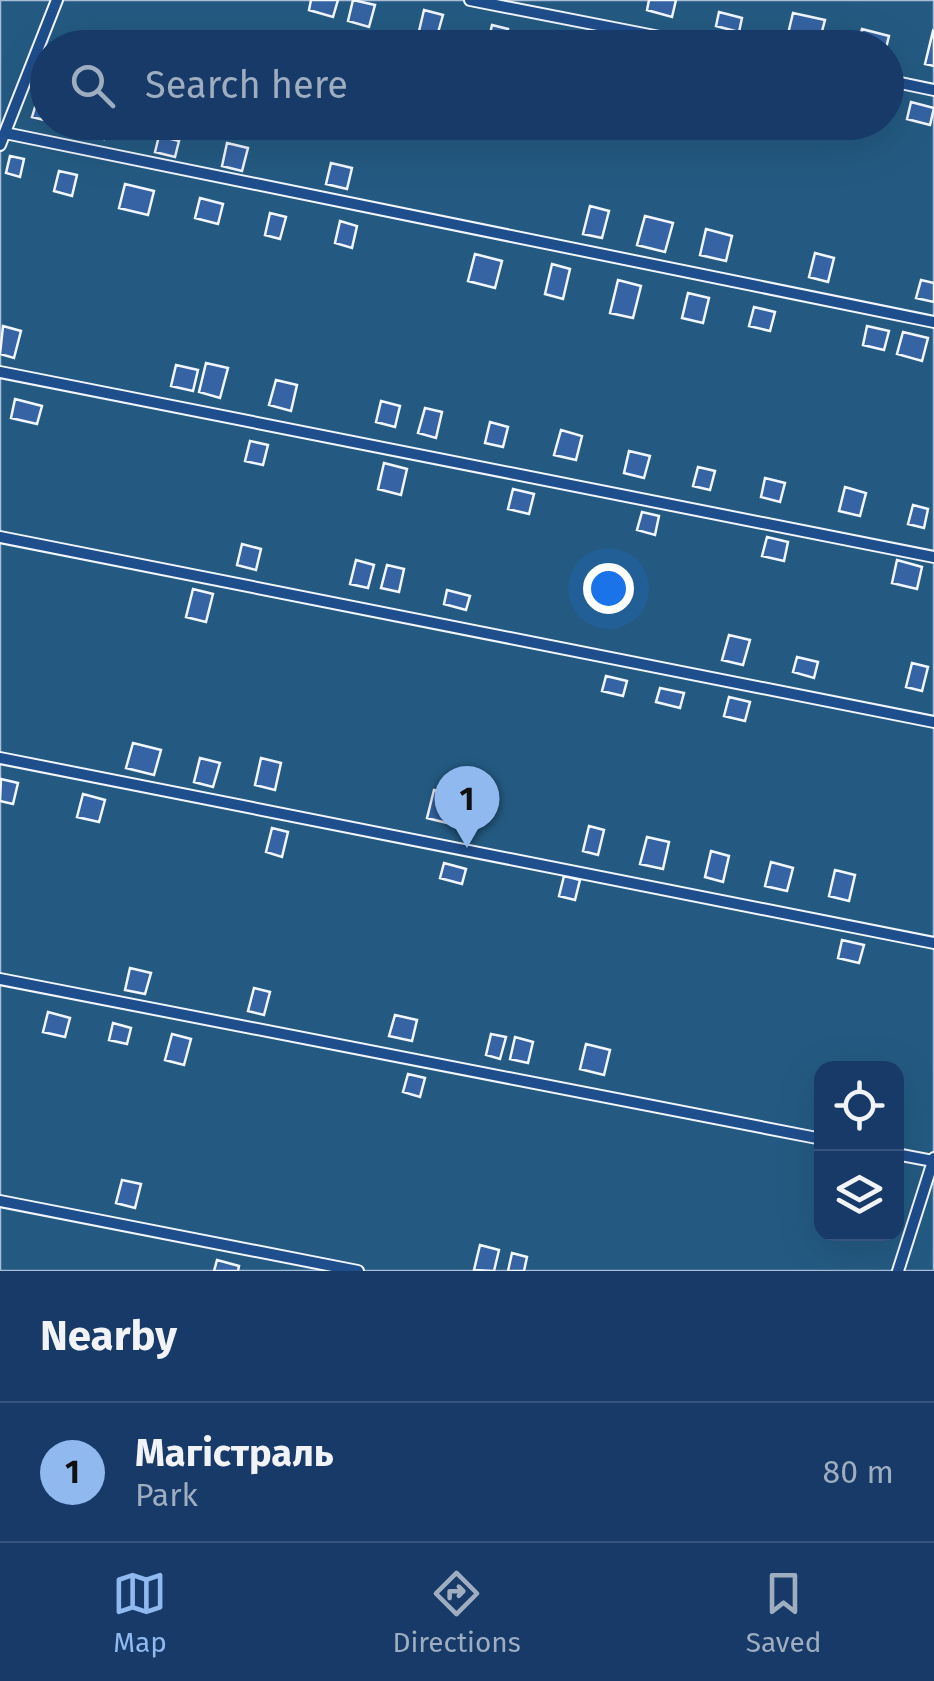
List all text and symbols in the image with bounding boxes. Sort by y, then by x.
search box [30,30,904,140]
icon: search [65,58,120,113]
text: Search here [145,62,348,108]
your location [583,563,634,614]
pin: 1 [434,766,500,848]
map controls [814,1061,904,1241]
button: locate [814,1061,904,1151]
button: layers [814,1151,904,1241]
text: Nearby [40,1311,177,1361]
text: Магістраль [135,1430,334,1476]
text: 1 [65,1453,80,1491]
text: 80 m [823,1453,894,1491]
text: Park [135,1476,198,1514]
tab: Map [112,1566,167,1659]
tab: Directions [392,1566,521,1659]
tab: Saved [746,1566,822,1659]

